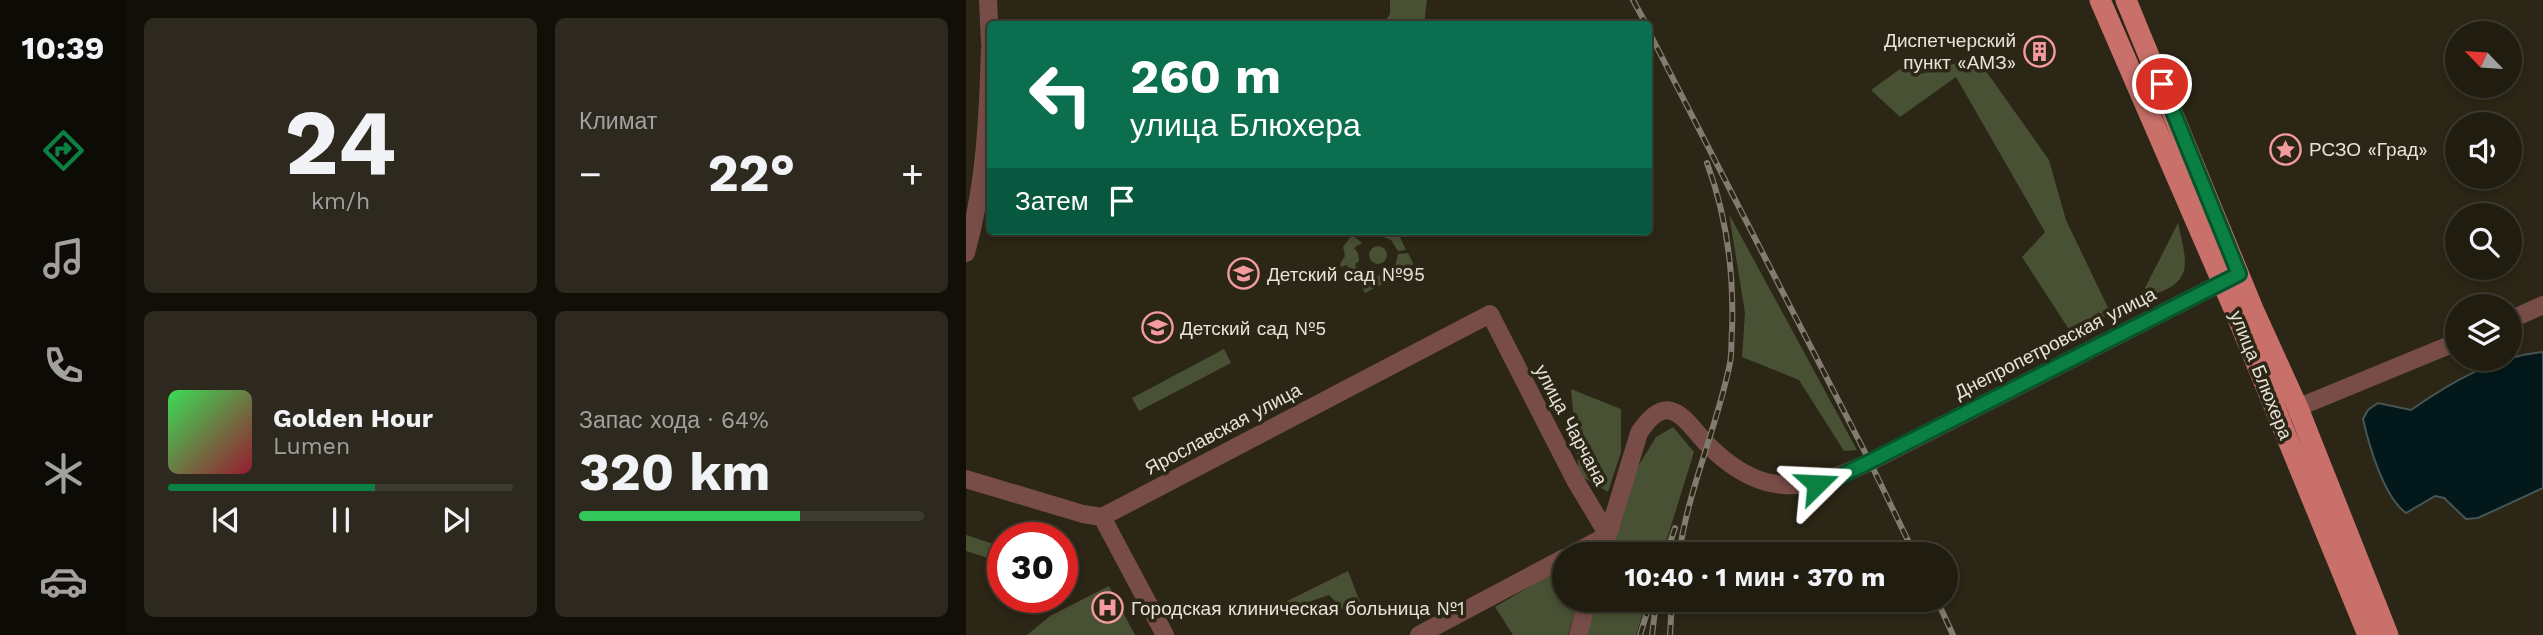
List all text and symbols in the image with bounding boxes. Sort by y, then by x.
north arrow [2445,21,2522,98]
map controls [2445,21,2522,371]
text: 10:39 [22,29,104,67]
place label: Диспетчерский пункт «АМЗ» [1884,29,2016,74]
building icon: Диспетчерский пункт «АМЗ» [2022,34,2056,68]
text: 260 m [1130,47,1281,105]
icon: left [1015,49,1106,140]
pin [2132,54,2192,114]
icon: arrive [2143,65,2181,103]
text: 24 [285,89,396,196]
text: улица Блюхера [1130,106,1361,144]
text: Климат [579,108,657,135]
button: sound [2445,112,2522,189]
icon: directions [39,126,88,175]
place icon: РСЗО «Град» [2269,132,2303,166]
place label: РСЗО «Град» [2309,138,2428,161]
text: 22° [708,143,795,204]
text: − [579,152,602,196]
text: + [901,152,924,196]
icon: arrive [1103,182,1141,220]
text: Затем [1015,186,1089,216]
text: km/h [311,188,370,215]
button: search [2445,203,2522,280]
icon: music [39,234,88,283]
school or university icon: Детский сад №95 [1227,257,1261,291]
place label: Детский сад №95 [1267,263,1425,286]
street label: Днепропетровская улица [1950,282,2160,404]
button: layers [2445,294,2522,371]
street label: улица Блюхера [2225,307,2297,443]
school or university icon: Детский сад №5 [1140,311,1174,345]
place label: Детский сад №5 [1180,317,1326,340]
icon: phone [39,341,88,390]
street label: улица Чарчана [1529,361,1613,490]
street label: Ярославская улица [1141,378,1305,480]
text: Golden Hour [273,403,433,433]
text: Запас хода · 64% [579,407,769,434]
text: Lumen [273,433,350,460]
text: 320 km [579,442,770,503]
position arrow [1780,447,1854,521]
icon: climate [39,449,88,498]
icon: previous [207,501,245,539]
icon: pause [322,501,360,539]
icon: next [437,501,475,539]
speed limit sign: 30 [987,522,1078,613]
icon: car [39,557,88,606]
text: 10:40 · 1 мин · 370 m [1624,562,1886,592]
hospital icon: Городская клиническая больница №1 [1091,591,1125,625]
place label: Городская клиническая больница №1 [1131,597,1465,620]

